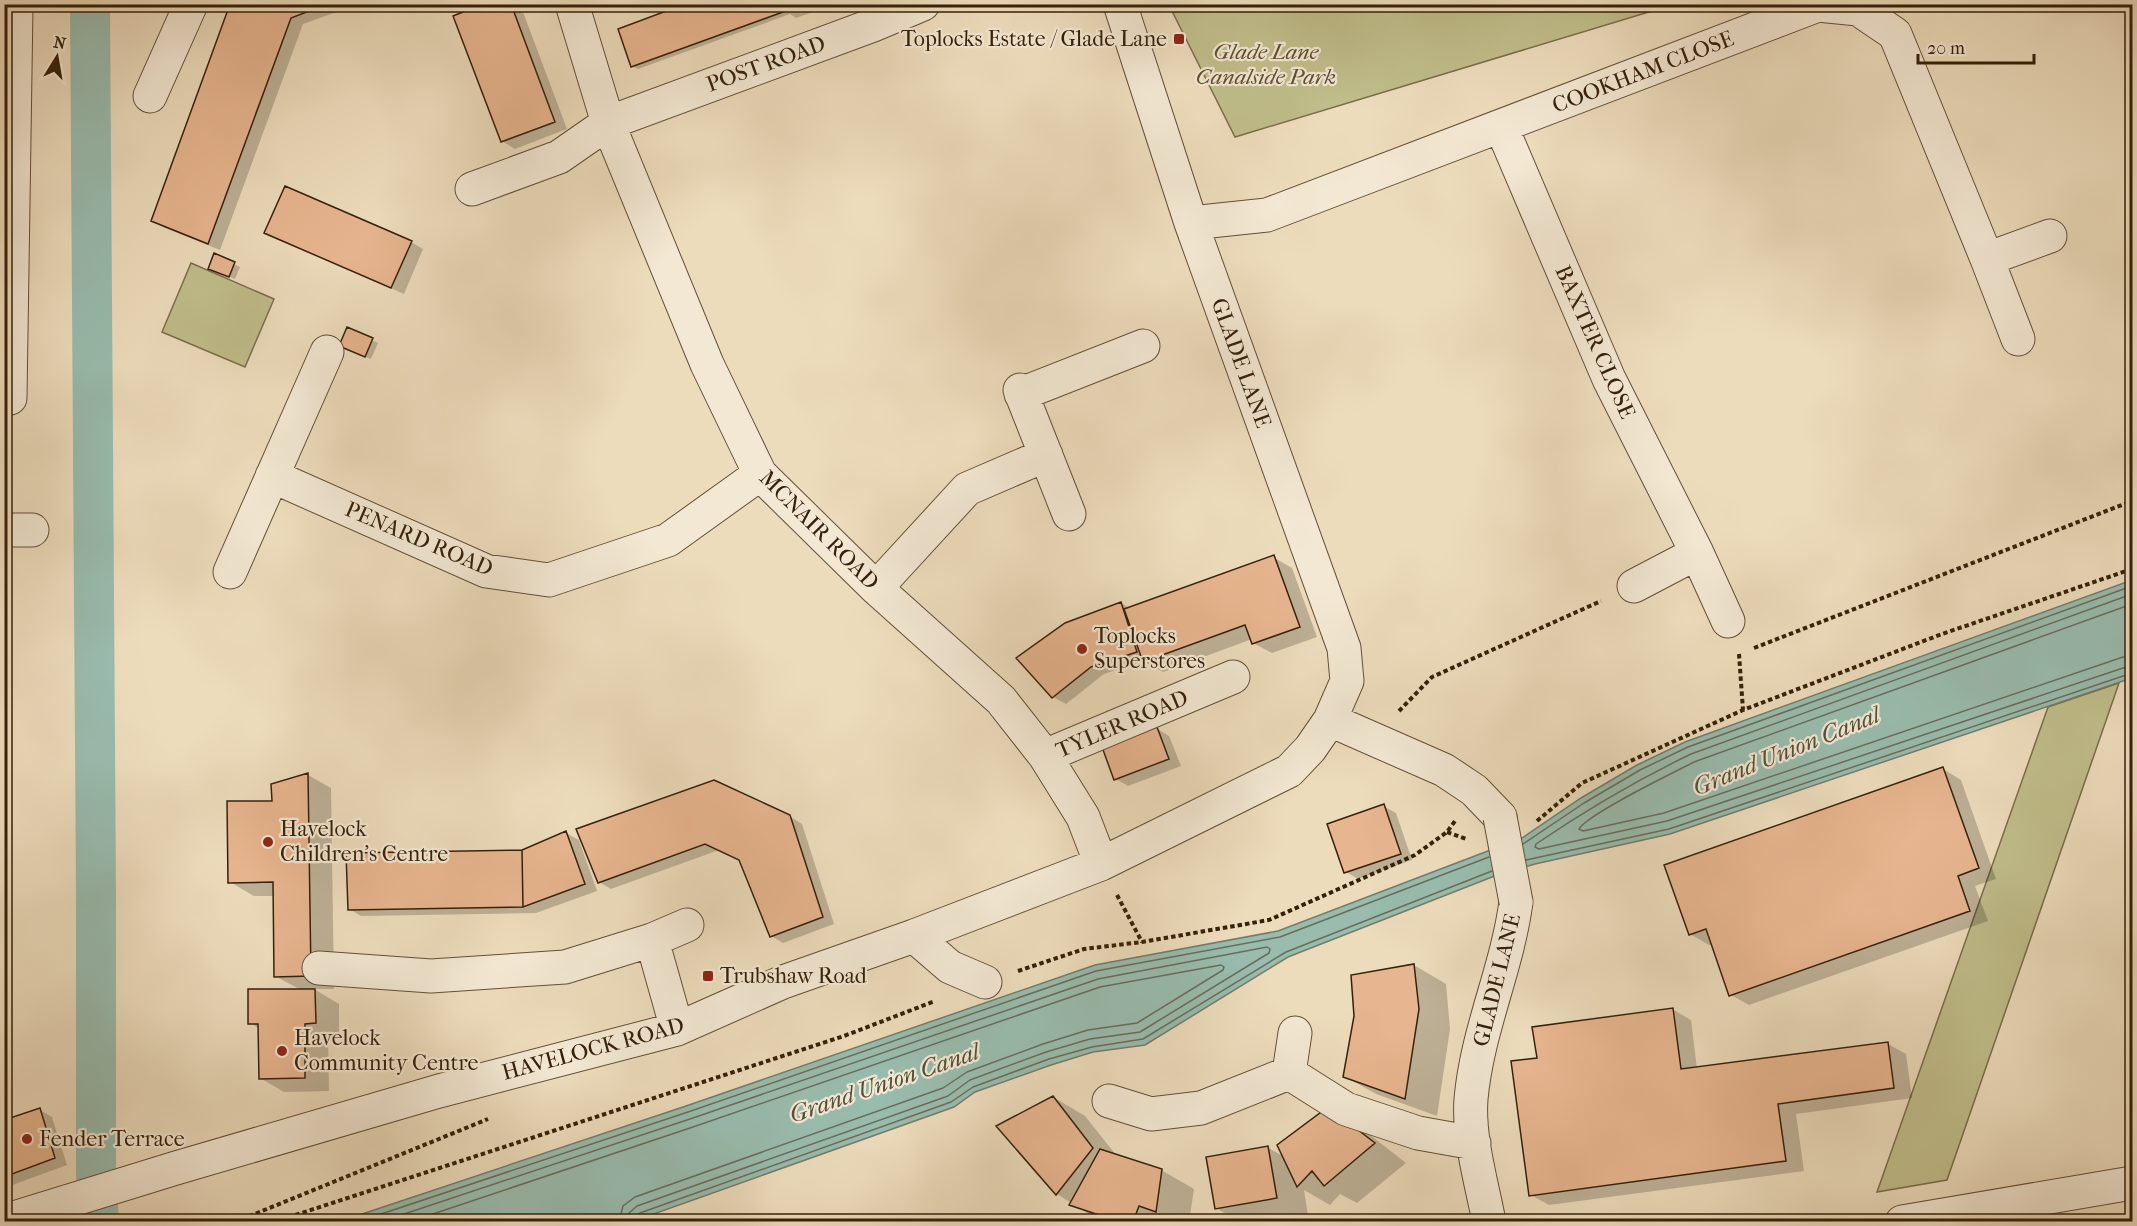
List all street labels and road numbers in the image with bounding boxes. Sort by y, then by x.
street label: COOKHAM CLOSE [1549,25,1737,119]
street label: POST ROAD [703,30,829,98]
street label: BAXTER CLOSE [1550,261,1640,423]
street label: GLADE LANE [1206,295,1276,431]
street label: MCNAIR ROAD [754,465,884,595]
street label: PENARD ROAD [341,496,497,582]
street label: TYLER ROAD [1052,684,1192,764]
street label: GLADE LANE [1468,911,1526,1049]
street label: HAVELOCK ROAD [499,1012,687,1086]

